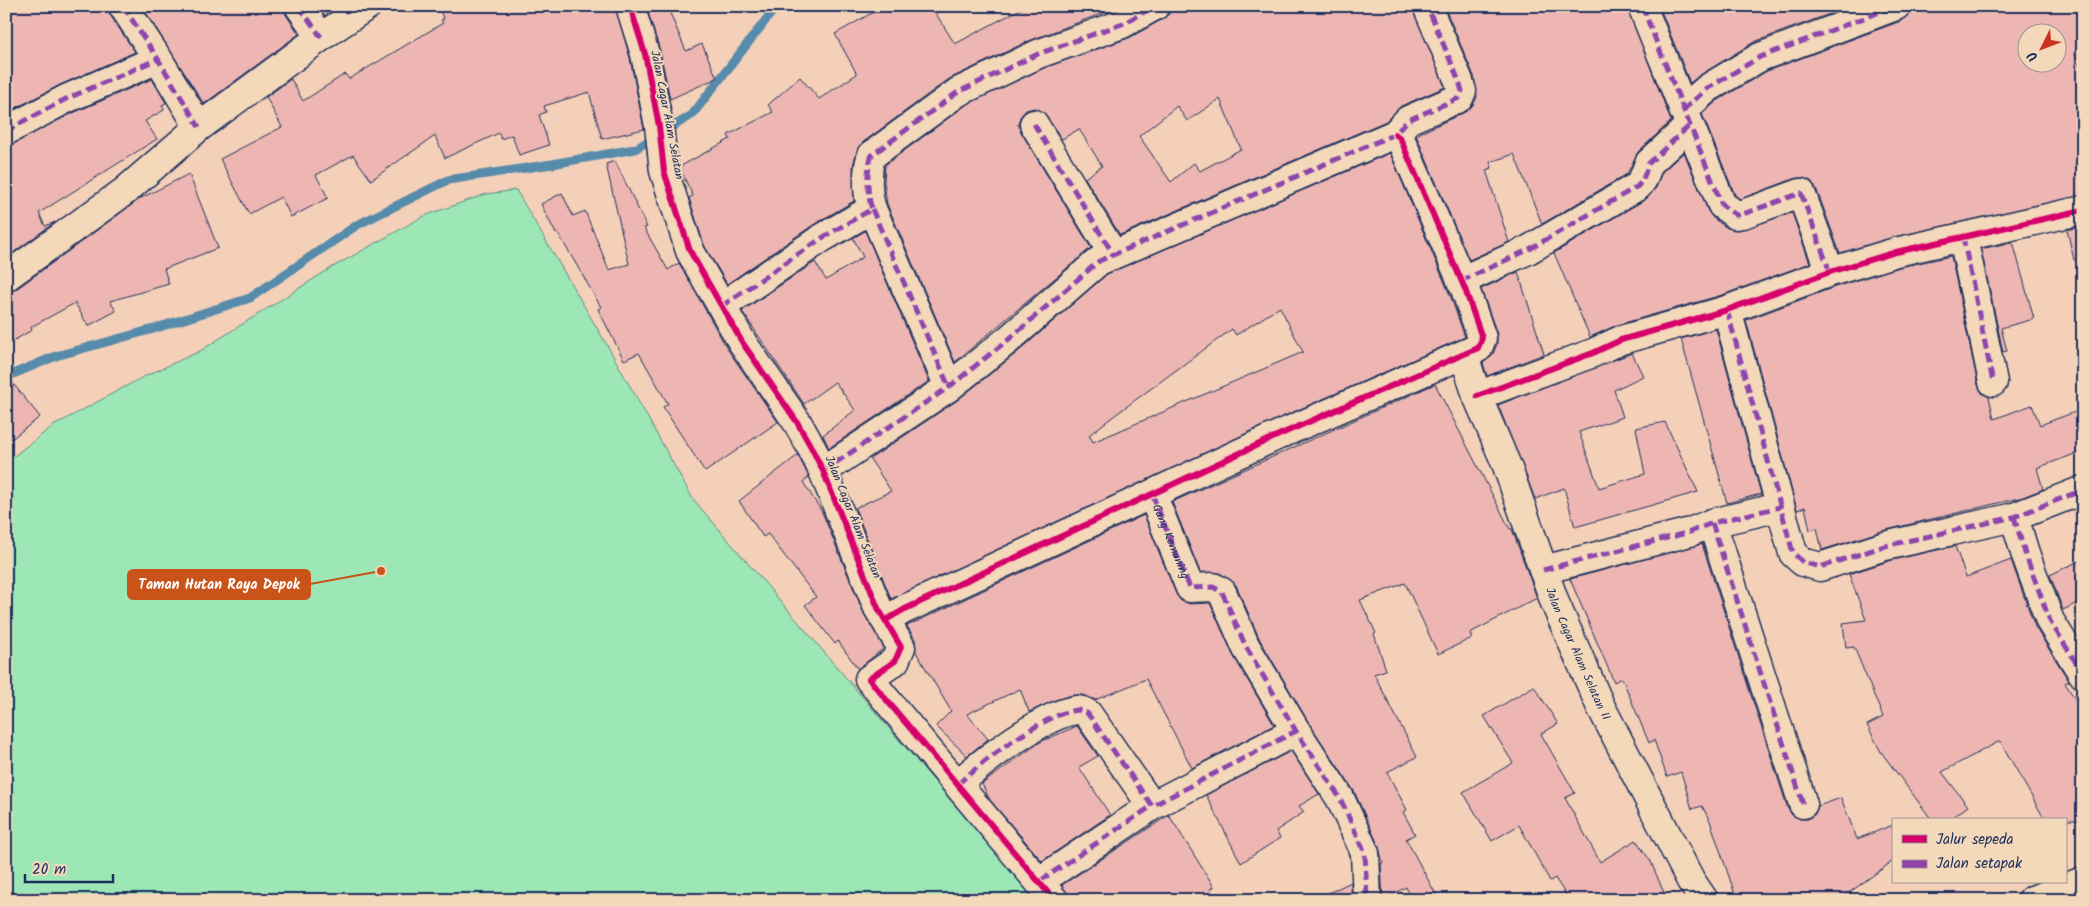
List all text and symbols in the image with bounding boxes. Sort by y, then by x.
north arrow [2016,22,2066,72]
text: U [2022,45,2044,66]
street label: Jalan Cagar Alam Selatan [645,49,689,181]
street label: Jalan Cagar Alam Selatan [820,453,886,581]
street label: Gang Kemuning [1147,501,1195,582]
callout: Taman Hutan Raya Depok [128,570,310,599]
text: Taman Hutan Raya Depok [138,574,301,596]
street label: Jalan Cagar Alam Selatan II [1541,585,1616,724]
legend [1892,818,2066,884]
text: Jalur sepeda [1936,828,2014,852]
scale bar [25,851,112,883]
text: Jalan setapak [1936,852,2023,876]
text: 20 m [32,858,66,882]

